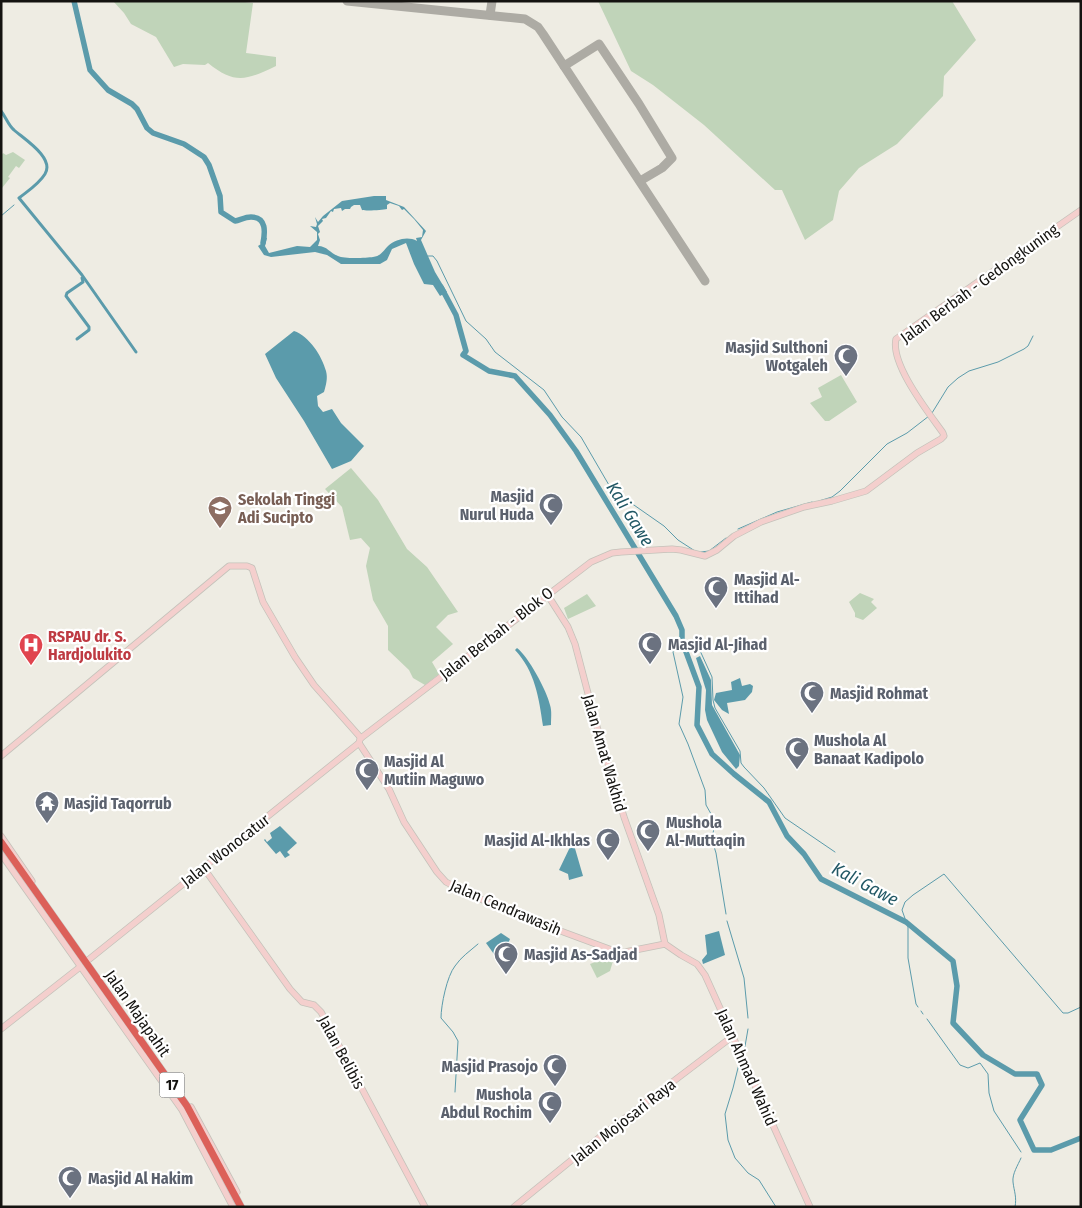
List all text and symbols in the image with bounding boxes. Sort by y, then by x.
street label: Jalan Berbah - Gedongkuning [897,219,1062,347]
place label: Masjid Sulthoni Wotgaleh [725,338,828,375]
mosque icon: Masjid Sulthoni Wotgaleh [833,343,859,377]
water label: Kali Gawe [602,478,659,551]
place label: Masjid Nurul Huda [460,487,534,524]
place label: Sekolah Tinggi Adi Sucipto [237,490,335,527]
mosque icon: Masjid Nurul Huda [538,492,564,526]
school or university icon: Sekolah Tinggi Adi Sucipto [207,495,233,529]
place label: Masjid Al- Ittihad [734,570,800,607]
mosque icon: Masjid Al- Ittihad [703,575,729,609]
street label: Jalan Berbah - Blok O [436,583,557,684]
place label: RSPAU dr. S. Hardjolukito [48,627,132,664]
mosque icon: Masjid Al-Jihad [637,631,663,665]
hospital icon: RSPAU dr. S. Hardjolukito [18,632,44,666]
place label: Masjid Al-Jihad [668,635,767,654]
mosque icon: Masjid Rohmat [799,680,825,714]
place label: Masjid Rohmat [830,684,929,703]
street label: Jalan Amat Wakhid [579,692,630,814]
place label: Mushola Al Banaat Kadipolo [814,731,925,768]
mosque icon: Mushola Al Banaat Kadipolo [784,736,810,770]
place label: Masjid Al Mutiin Maguwo [384,752,485,789]
mosque icon: Masjid Al Mutiin Maguwo [354,757,380,791]
temple icon: Masjid Taqorrub [34,790,60,824]
place label: Masjid Taqorrub [64,794,172,813]
street label: Jalan Wonocatur [177,810,274,891]
place label: Mushola Al-Muttaqin [665,813,745,850]
mosque icon: Mushola Al-Muttaqin [635,818,661,852]
mosque icon: Masjid Al-Ikhlas [595,827,621,861]
place label: Masjid Al-Ikhlas [484,831,590,850]
water label: Kali Gawe [828,857,902,911]
street label: Jalan Cendrawasih [447,875,564,939]
mosque icon: Masjid As-Sadjad [493,941,519,975]
place label: Masjid As-Sadjad [524,945,637,964]
street label: Jalan Majapahit [101,966,175,1061]
street label: Jalan Ahmad Wahid [712,1006,781,1129]
street label: Jalan Belibis [314,1012,369,1092]
mosque icon: Masjid Prasojo [542,1053,568,1087]
place label: Masjid Prasojo [441,1057,538,1076]
road number: 17 [160,1072,184,1098]
street label: Jalan Mojosari Raya [567,1075,679,1168]
place label: Mushola Abdul Rochim [440,1085,532,1122]
mosque icon: Mushola Abdul Rochim [537,1090,563,1124]
mosque icon: Masjid Al Hakim [57,1165,83,1199]
place label: Masjid Al Hakim [88,1169,193,1188]

